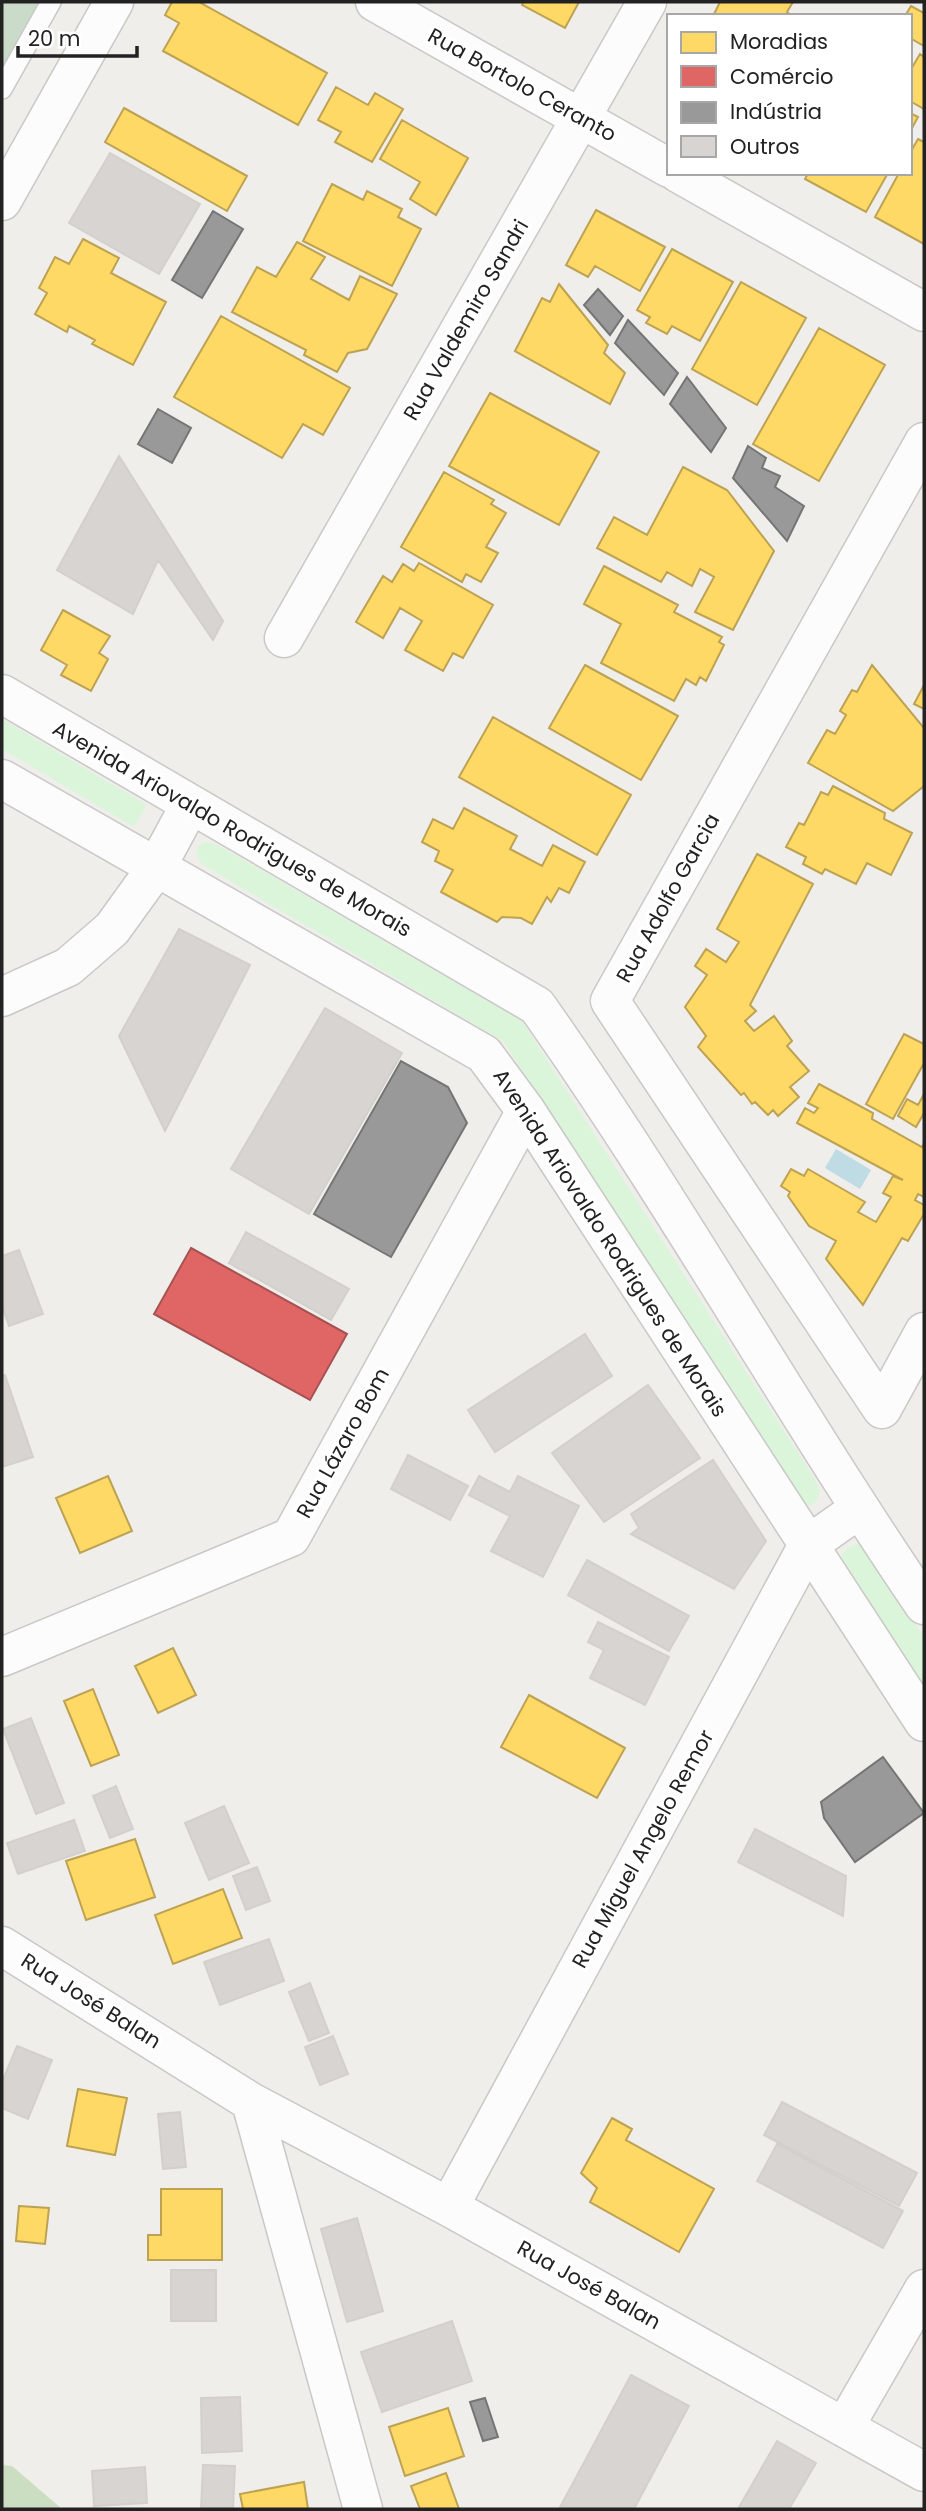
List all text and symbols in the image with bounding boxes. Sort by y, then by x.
scale bar [18,14,136,58]
legend [667,14,912,175]
street label: Rua Bortolo Ceranto [423,21,622,148]
text: 20 m [28,24,81,53]
text: Moradias [730,27,828,56]
text: Comércio [730,62,834,91]
text: Indústria [730,97,822,126]
text: Outros [730,132,800,161]
street label: Rua Valdemiro Sandri [396,214,535,426]
street label: Avenida Ariovaldo Rodrigues de Morais [48,714,417,944]
street label: Rua Adolfo Garcia [609,808,726,988]
street label: Avenida Ariovaldo Rodrigues de Morais [487,1063,734,1422]
street label: Rua Lázaro Bom [289,1362,396,1523]
street label: Rua Miguel Angelo Remor [565,1724,720,1973]
street label: Rua José Balan [16,1946,167,2055]
street label: Rua José Balan [512,2233,666,2336]

